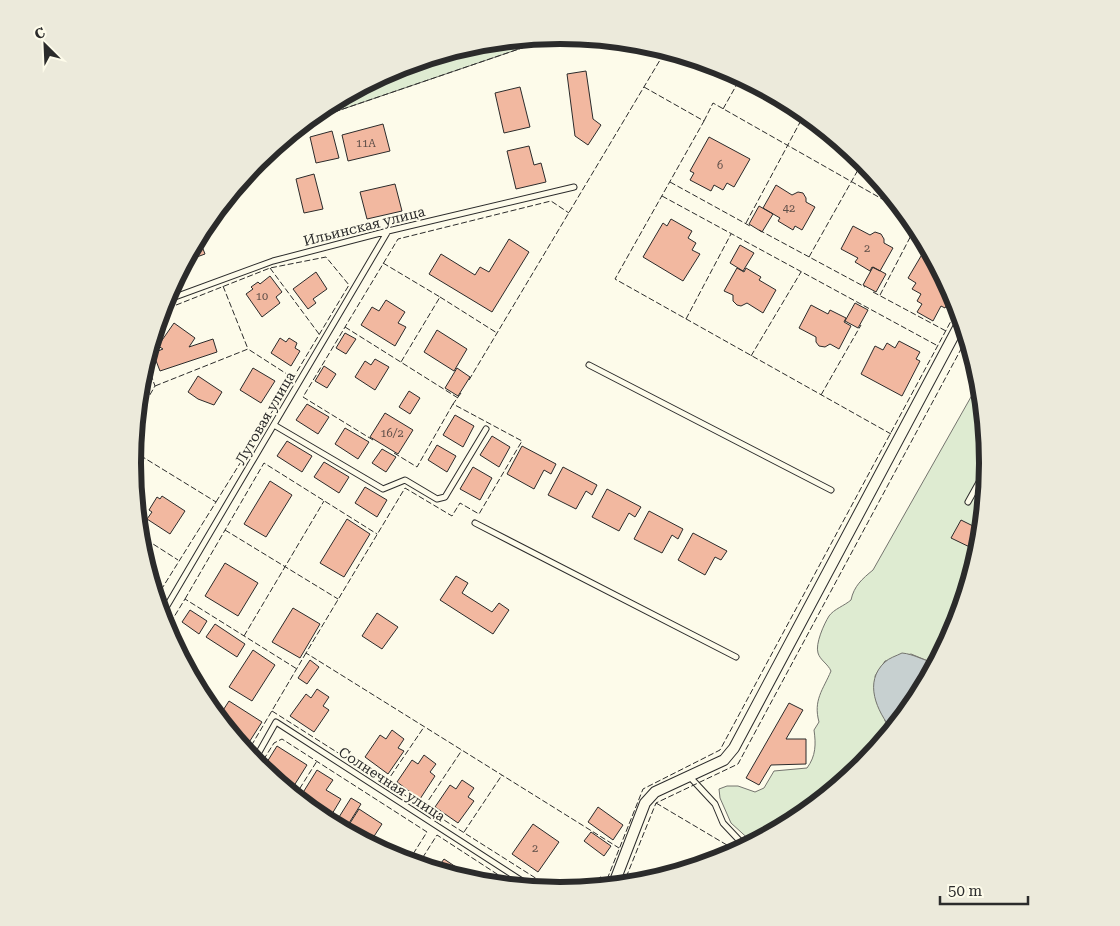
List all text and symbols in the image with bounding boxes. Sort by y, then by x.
north arrow [20,20,70,70]
text: С [32,24,48,42]
house number: 11А [356,137,376,150]
house number: 6 [717,159,723,172]
house number: 42 [783,202,795,215]
street label: Ильинская улица [302,203,427,249]
house number: 2 [864,242,870,255]
house number: 10 [256,290,268,303]
street label: Луговая улица [232,368,298,467]
house number: 16/2 [380,427,404,440]
street label: Солнечная улица [336,744,449,825]
house number: 2 [532,842,538,855]
scale bar [940,874,1028,906]
text: 50 m [948,882,983,900]

